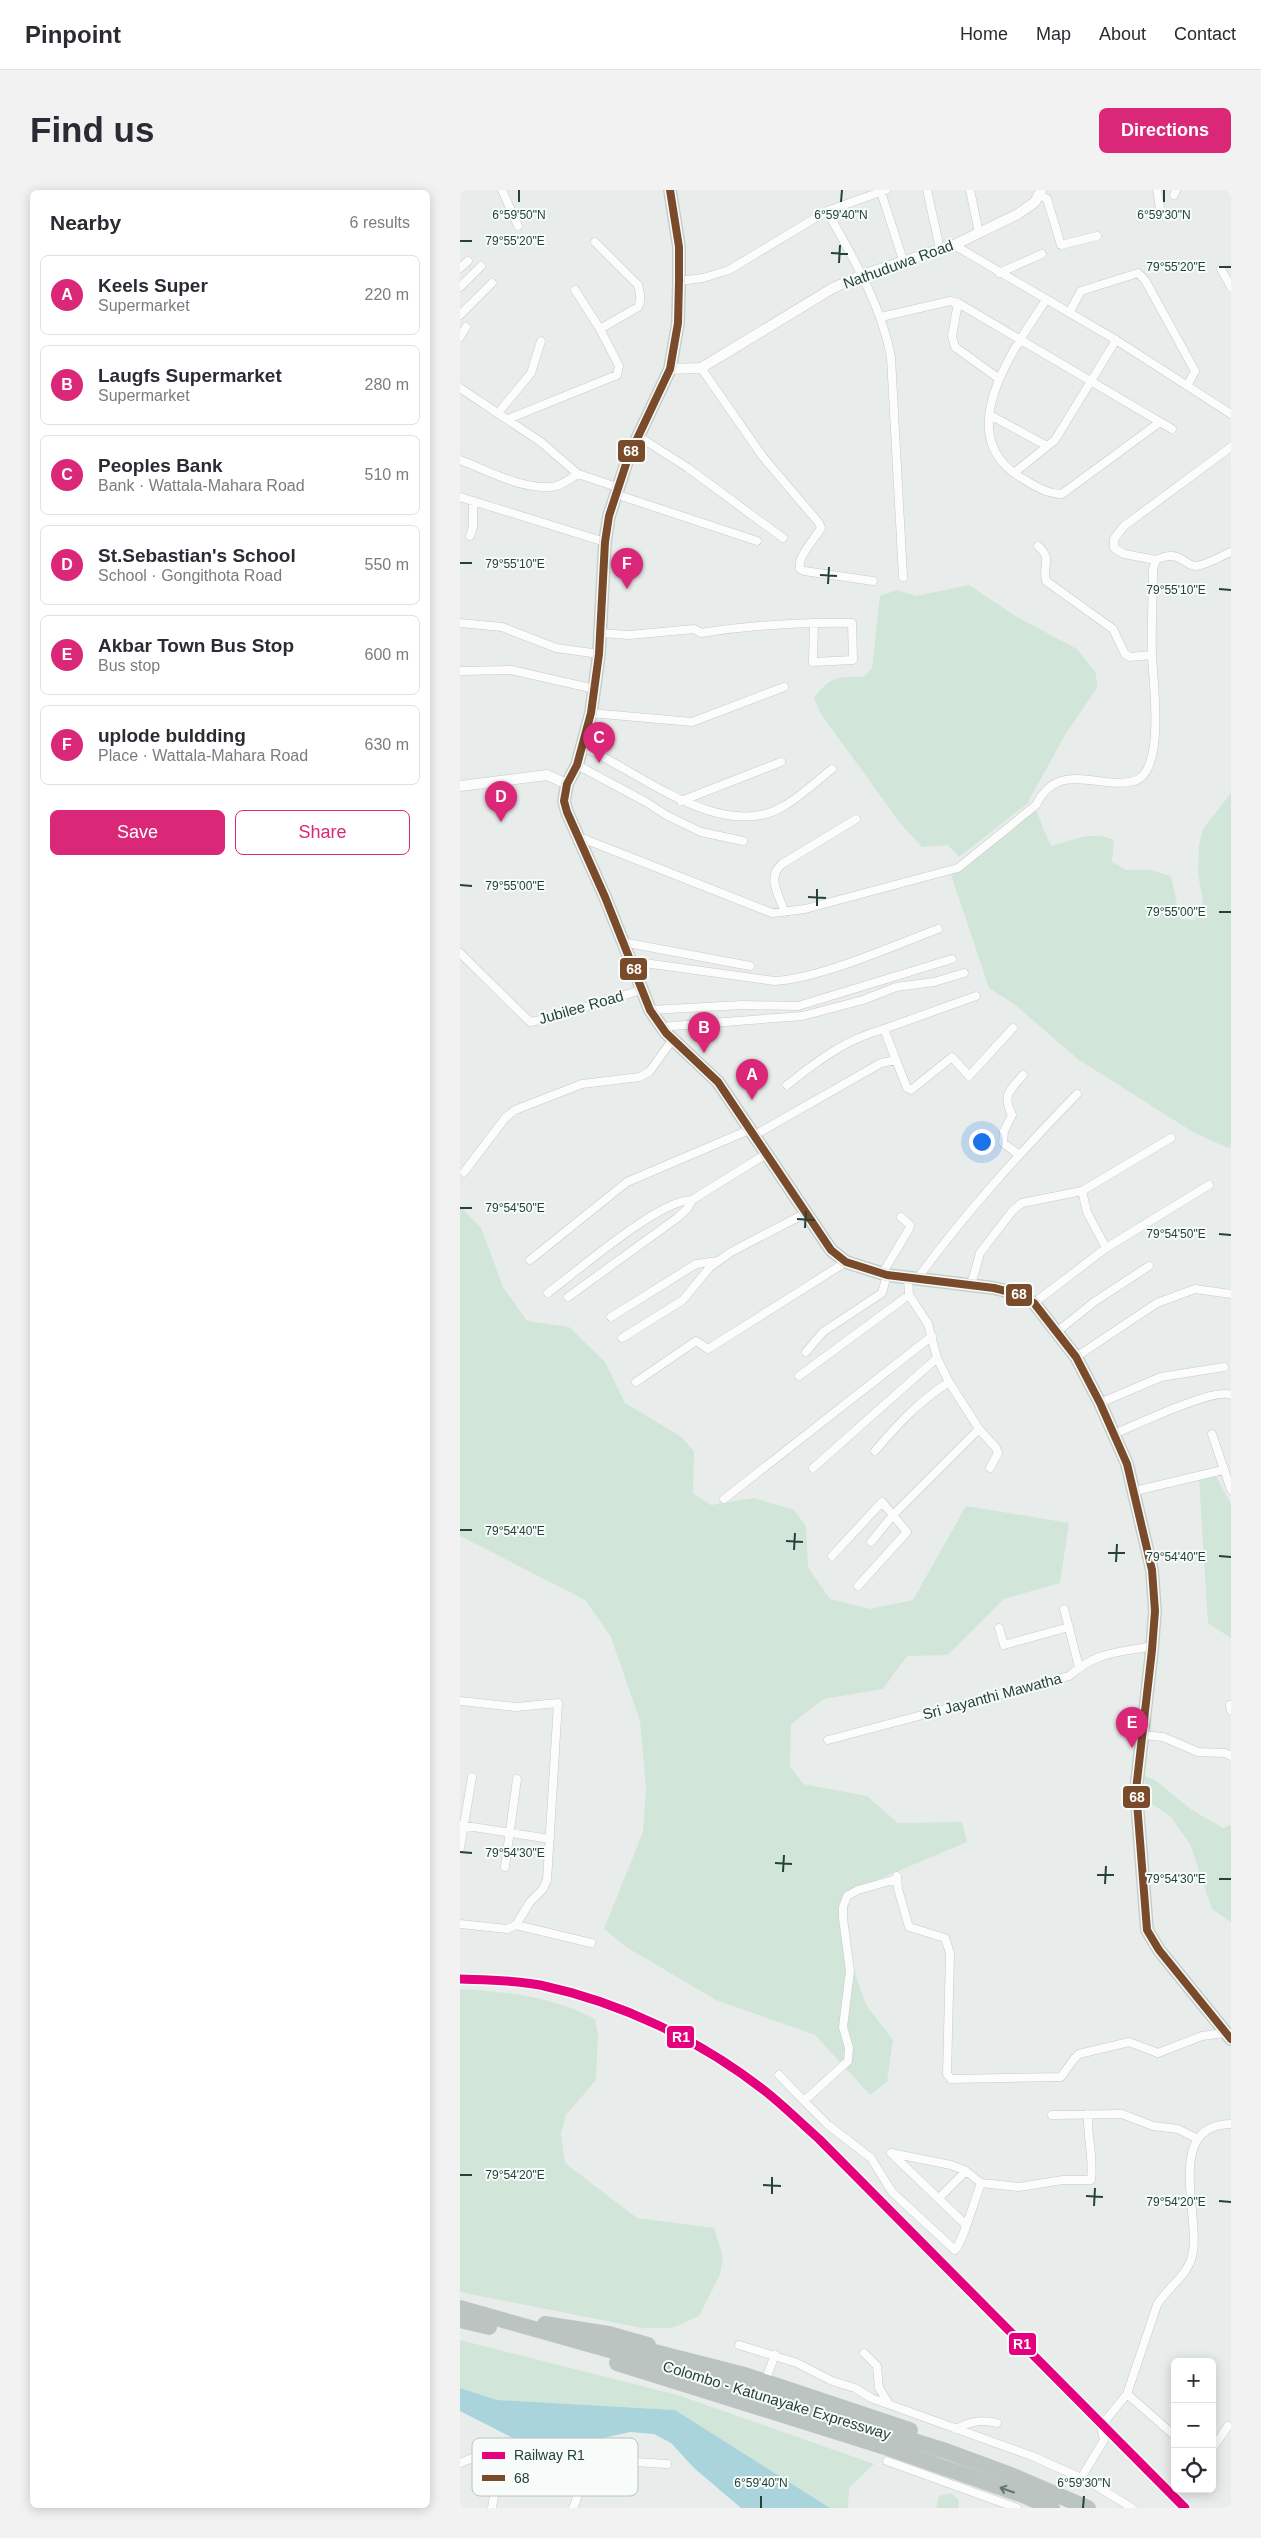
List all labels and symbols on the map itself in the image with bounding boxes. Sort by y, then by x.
text: 6°59'50"N [492,208,546,222]
text: 6°59'40"N [814,208,868,222]
text: 6°59'30"N [1137,208,1191,222]
text: 79°55'20"E [485,234,545,248]
street label: Nathuduwa Road [841,236,955,292]
text: 79°55'20"E [1146,260,1206,274]
line badge: 68 [617,439,646,463]
text: 68 [623,443,639,459]
pin: F [611,548,643,589]
text: 79°55'10"E [485,557,545,571]
text: 79°55'10"E [1146,583,1206,597]
pin: C [583,722,615,763]
pin: D [485,781,517,822]
text: 79°55'00"E [485,879,545,893]
text: 79°55'00"E [1146,905,1206,919]
line badge: 68 [619,957,648,981]
text: 68 [626,961,642,977]
street label: Jubilee Road [537,987,625,1027]
pin: B [688,1012,720,1053]
pin: A [736,1059,768,1100]
your location [969,1129,995,1155]
text: 79°54'50"E [485,1201,545,1215]
text: 79°54'50"E [1146,1227,1206,1241]
line badge: 68 [1005,1283,1033,1307]
text: 68 [1011,1286,1027,1302]
text: 79°54'40"E [485,1524,545,1538]
text: 79°54'40"E [1146,1550,1206,1564]
street label: Sri Jayanthi Mawatha [921,1669,1064,1723]
pin: E [1116,1707,1148,1748]
line badge: 68 [1122,1785,1151,1809]
text: 68 [1129,1789,1145,1805]
text: 79°54'30"E [485,1846,545,1860]
text: 79°54'30"E [1146,1872,1206,1886]
line badge: R1 [666,2025,695,2049]
text: R1 [672,2029,690,2045]
text: 79°54'20"E [485,2168,545,2182]
text: 79°54'20"E [1146,2195,1206,2209]
line badge: R1 [1008,2332,1037,2356]
text: R1 [1013,2336,1031,2352]
street label: Colombo - Katunayake Expressway [661,2357,894,2443]
legend [472,2438,638,2496]
text: Railway R1 [514,2447,585,2463]
text: 68 [514,2470,530,2486]
text: 6°59'40"N [734,2476,788,2490]
text: 6°59'30"N [1057,2476,1111,2490]
one-way arrow [999,2484,1015,2494]

